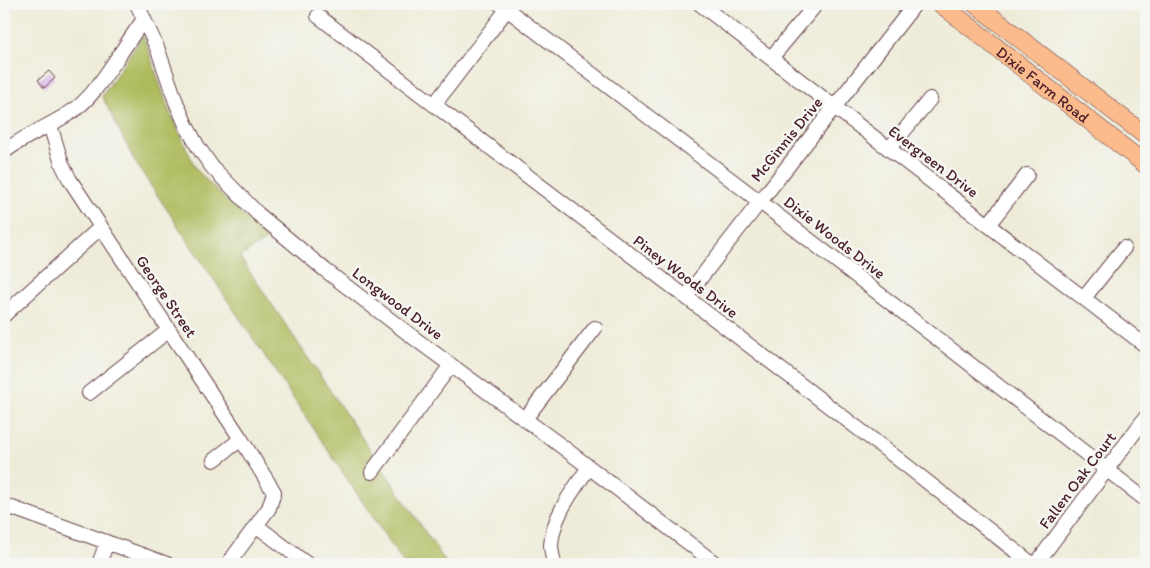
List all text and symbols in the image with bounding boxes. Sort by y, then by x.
street label: Dixie Farm Road [993,42,1093,127]
street label: McGinnis Drive [746,93,826,185]
street label: Evergreen Drive [885,121,982,201]
street label: Dixie Woods Drive [780,192,889,283]
street label: Piney Woods Drive [630,231,742,322]
street label: George Street [132,252,201,341]
street label: Longwood Drive [349,263,447,344]
street label: Fallen Oak Court [1035,428,1120,532]

